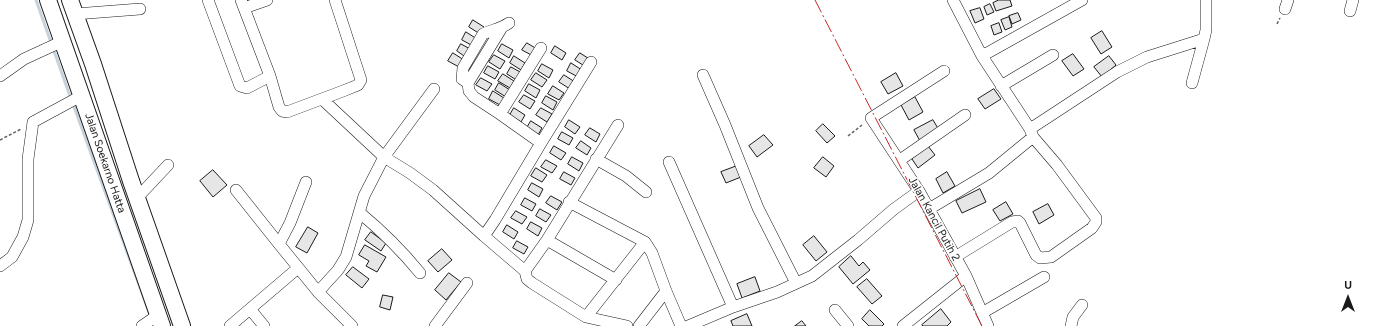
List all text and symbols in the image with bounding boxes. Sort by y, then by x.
street label: Jalan Soekarno Hatta [82,111,128,215]
street label: Jalan Kancil Putih 2 [905,175,963,263]
north arrow [1328,278,1368,318]
text: U [1344,279,1352,292]

